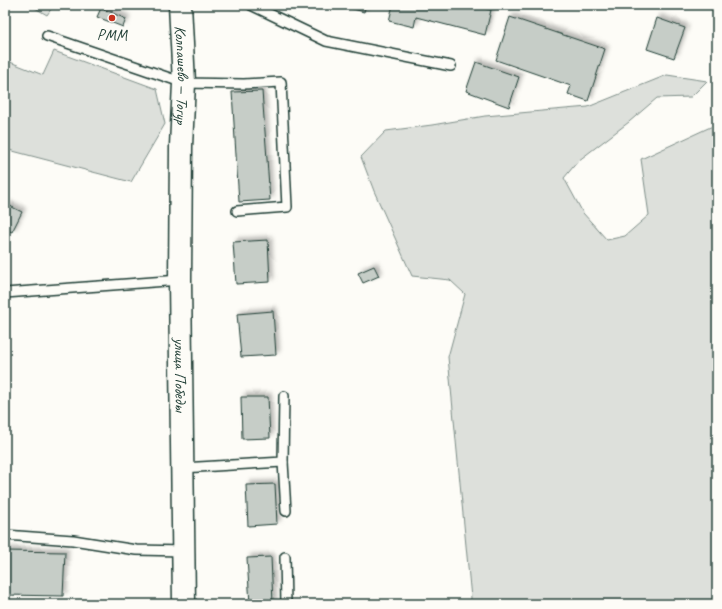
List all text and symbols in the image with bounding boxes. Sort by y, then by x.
marker: РММ [107,13,117,23]
place label: РММ [97,25,129,45]
street label: Колпашево — Тогур [170,25,193,126]
street label: улица Победы [170,337,191,413]

